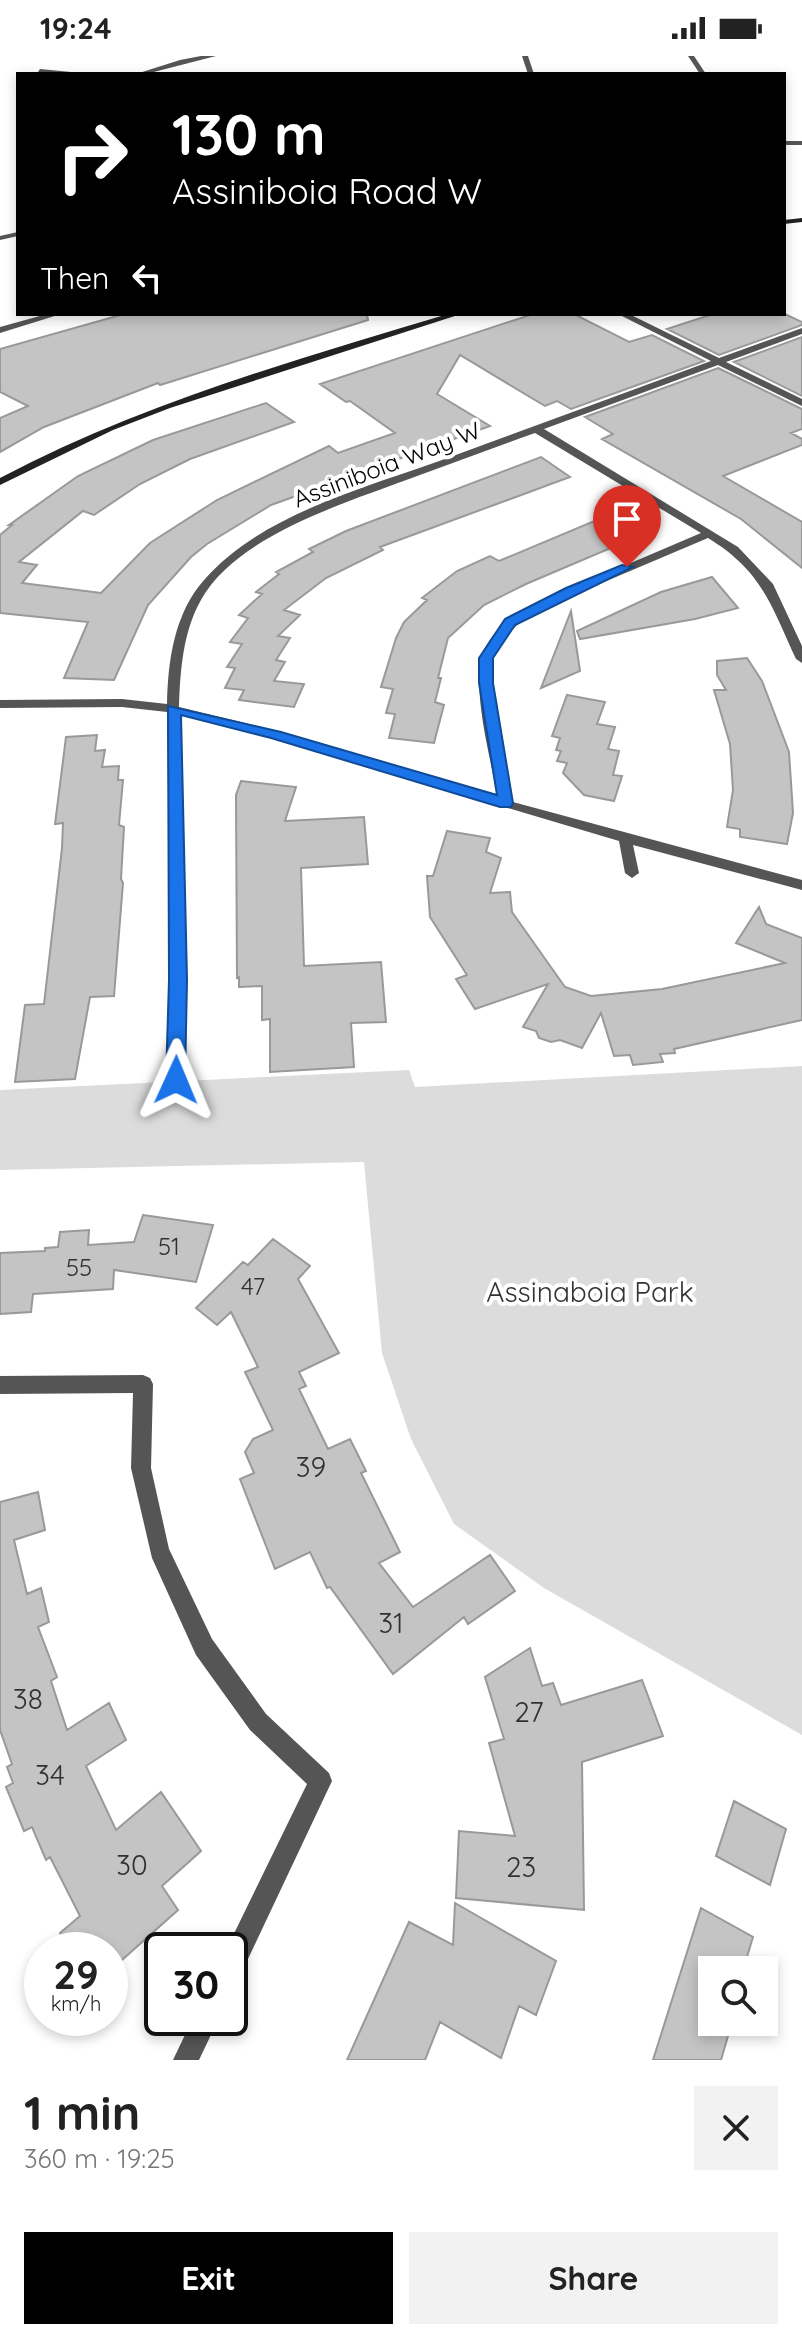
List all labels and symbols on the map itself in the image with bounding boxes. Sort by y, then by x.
street label: Assiniboia Way W [289,415,485,514]
pin [593,485,661,567]
position arrow [134,1038,218,1122]
house number: 51 [158,1231,180,1261]
house number: 55 [66,1252,92,1282]
house number: 47 [241,1271,265,1301]
park label: Assinaboia Park [486,1274,694,1309]
house number: 39 [296,1449,326,1484]
house number: 31 [378,1605,404,1640]
house number: 38 [13,1681,43,1716]
house number: 27 [514,1694,544,1729]
house number: 34 [35,1757,65,1792]
house number: 30 [116,1847,148,1882]
house number: 23 [506,1849,536,1884]
speed limit sign: 30 [144,1932,248,2036]

